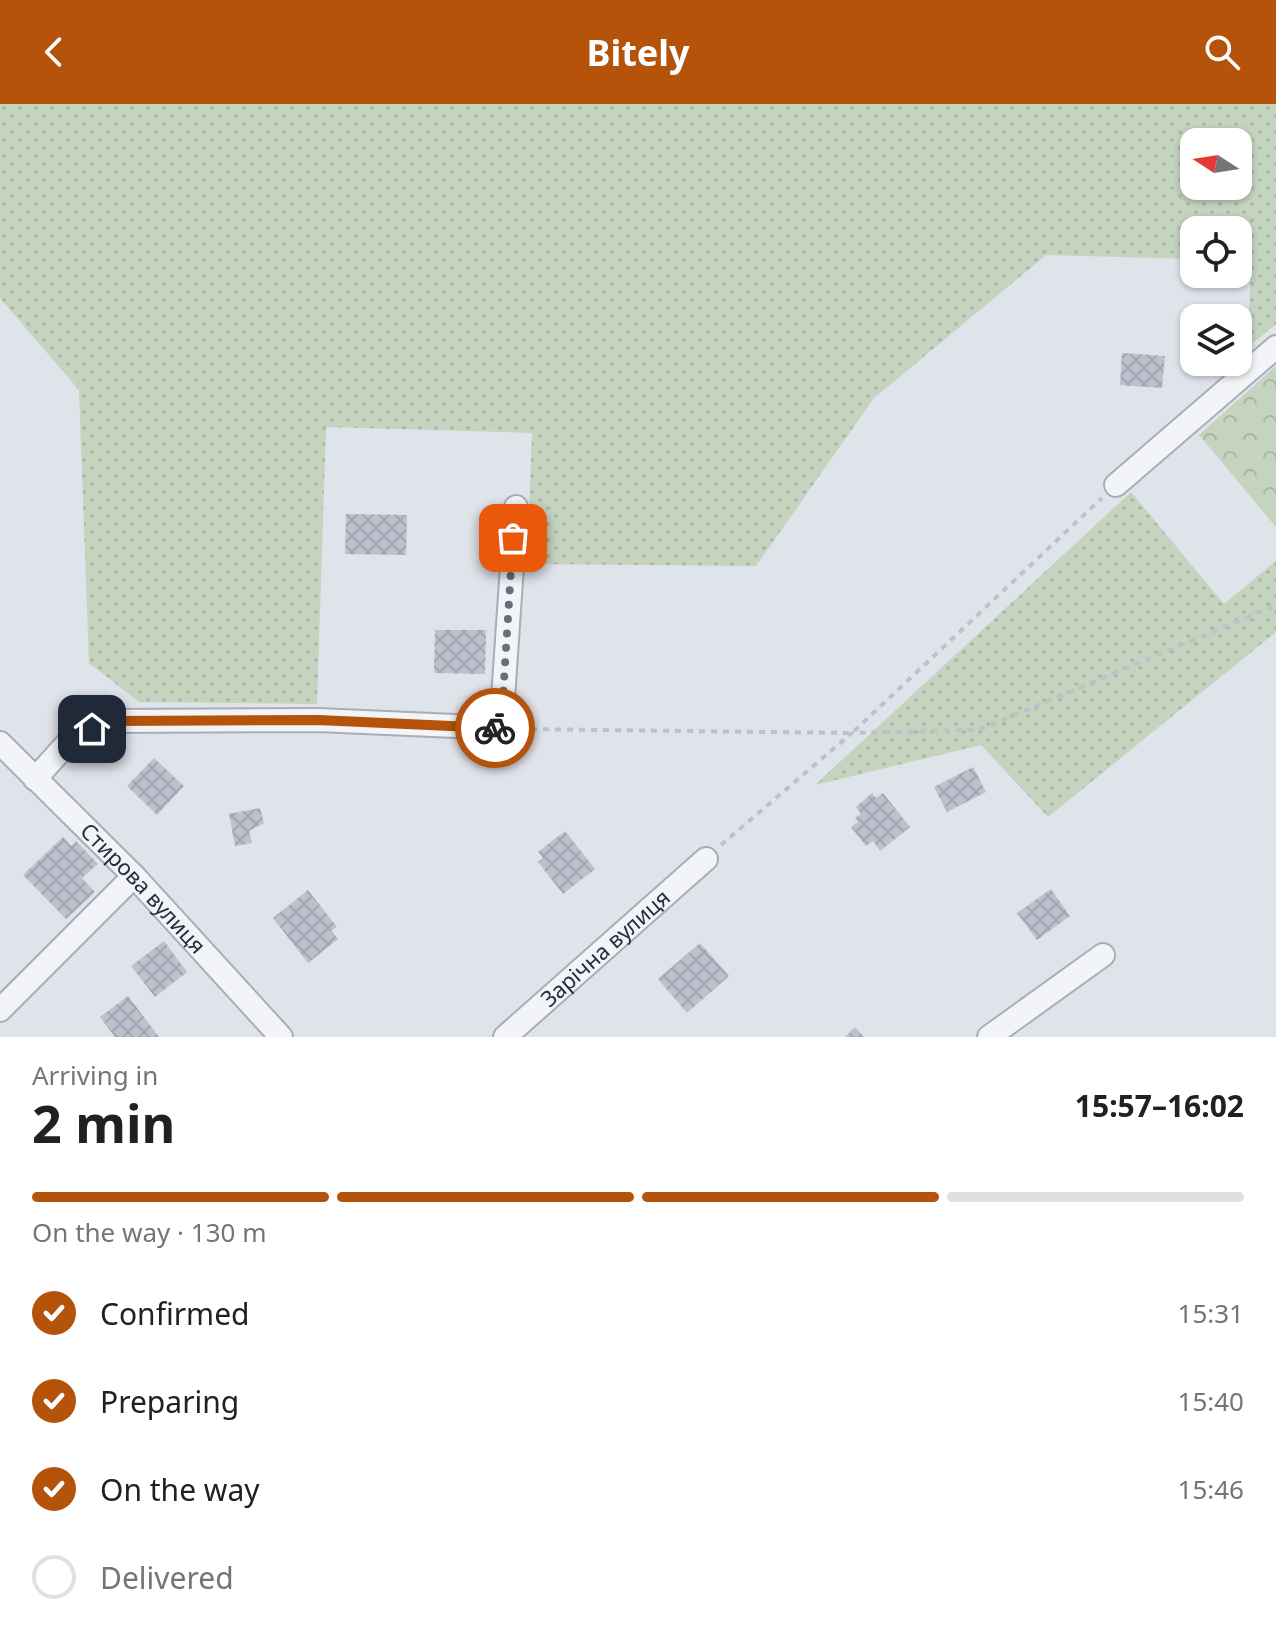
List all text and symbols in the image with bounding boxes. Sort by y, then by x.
text: Bitely [586,28,690,77]
icon: back [32,30,76,74]
icon: search [1200,30,1244,74]
north arrow [1180,128,1252,200]
map controls [1180,128,1252,376]
button: locate [1180,216,1252,288]
button: layers [1180,304,1252,376]
pin [479,504,547,572]
icon: bag [491,516,535,560]
courier [455,688,535,768]
pin [58,695,126,763]
icon: bike [473,706,517,750]
icon: home [70,707,114,751]
street label: Стирова вулиця [75,815,213,959]
street label: Зарічна вулиця [533,882,676,1013]
text: Arriving in [32,1057,158,1093]
text: 15:57–16:02 [1075,1085,1244,1126]
text: 2 min [32,1087,175,1158]
text: On the way · 130 m [32,1214,266,1250]
icon: check [32,1291,76,1335]
text: Confirmed [100,1293,250,1334]
text: 15:31 [1178,1295,1244,1331]
icon: check [32,1379,76,1423]
text: Preparing [100,1381,239,1422]
text: 15:40 [1178,1383,1244,1419]
icon: check [32,1467,76,1511]
text: On the way [100,1469,260,1510]
text: 15:46 [1178,1471,1244,1507]
text: Delivered [100,1557,234,1598]

